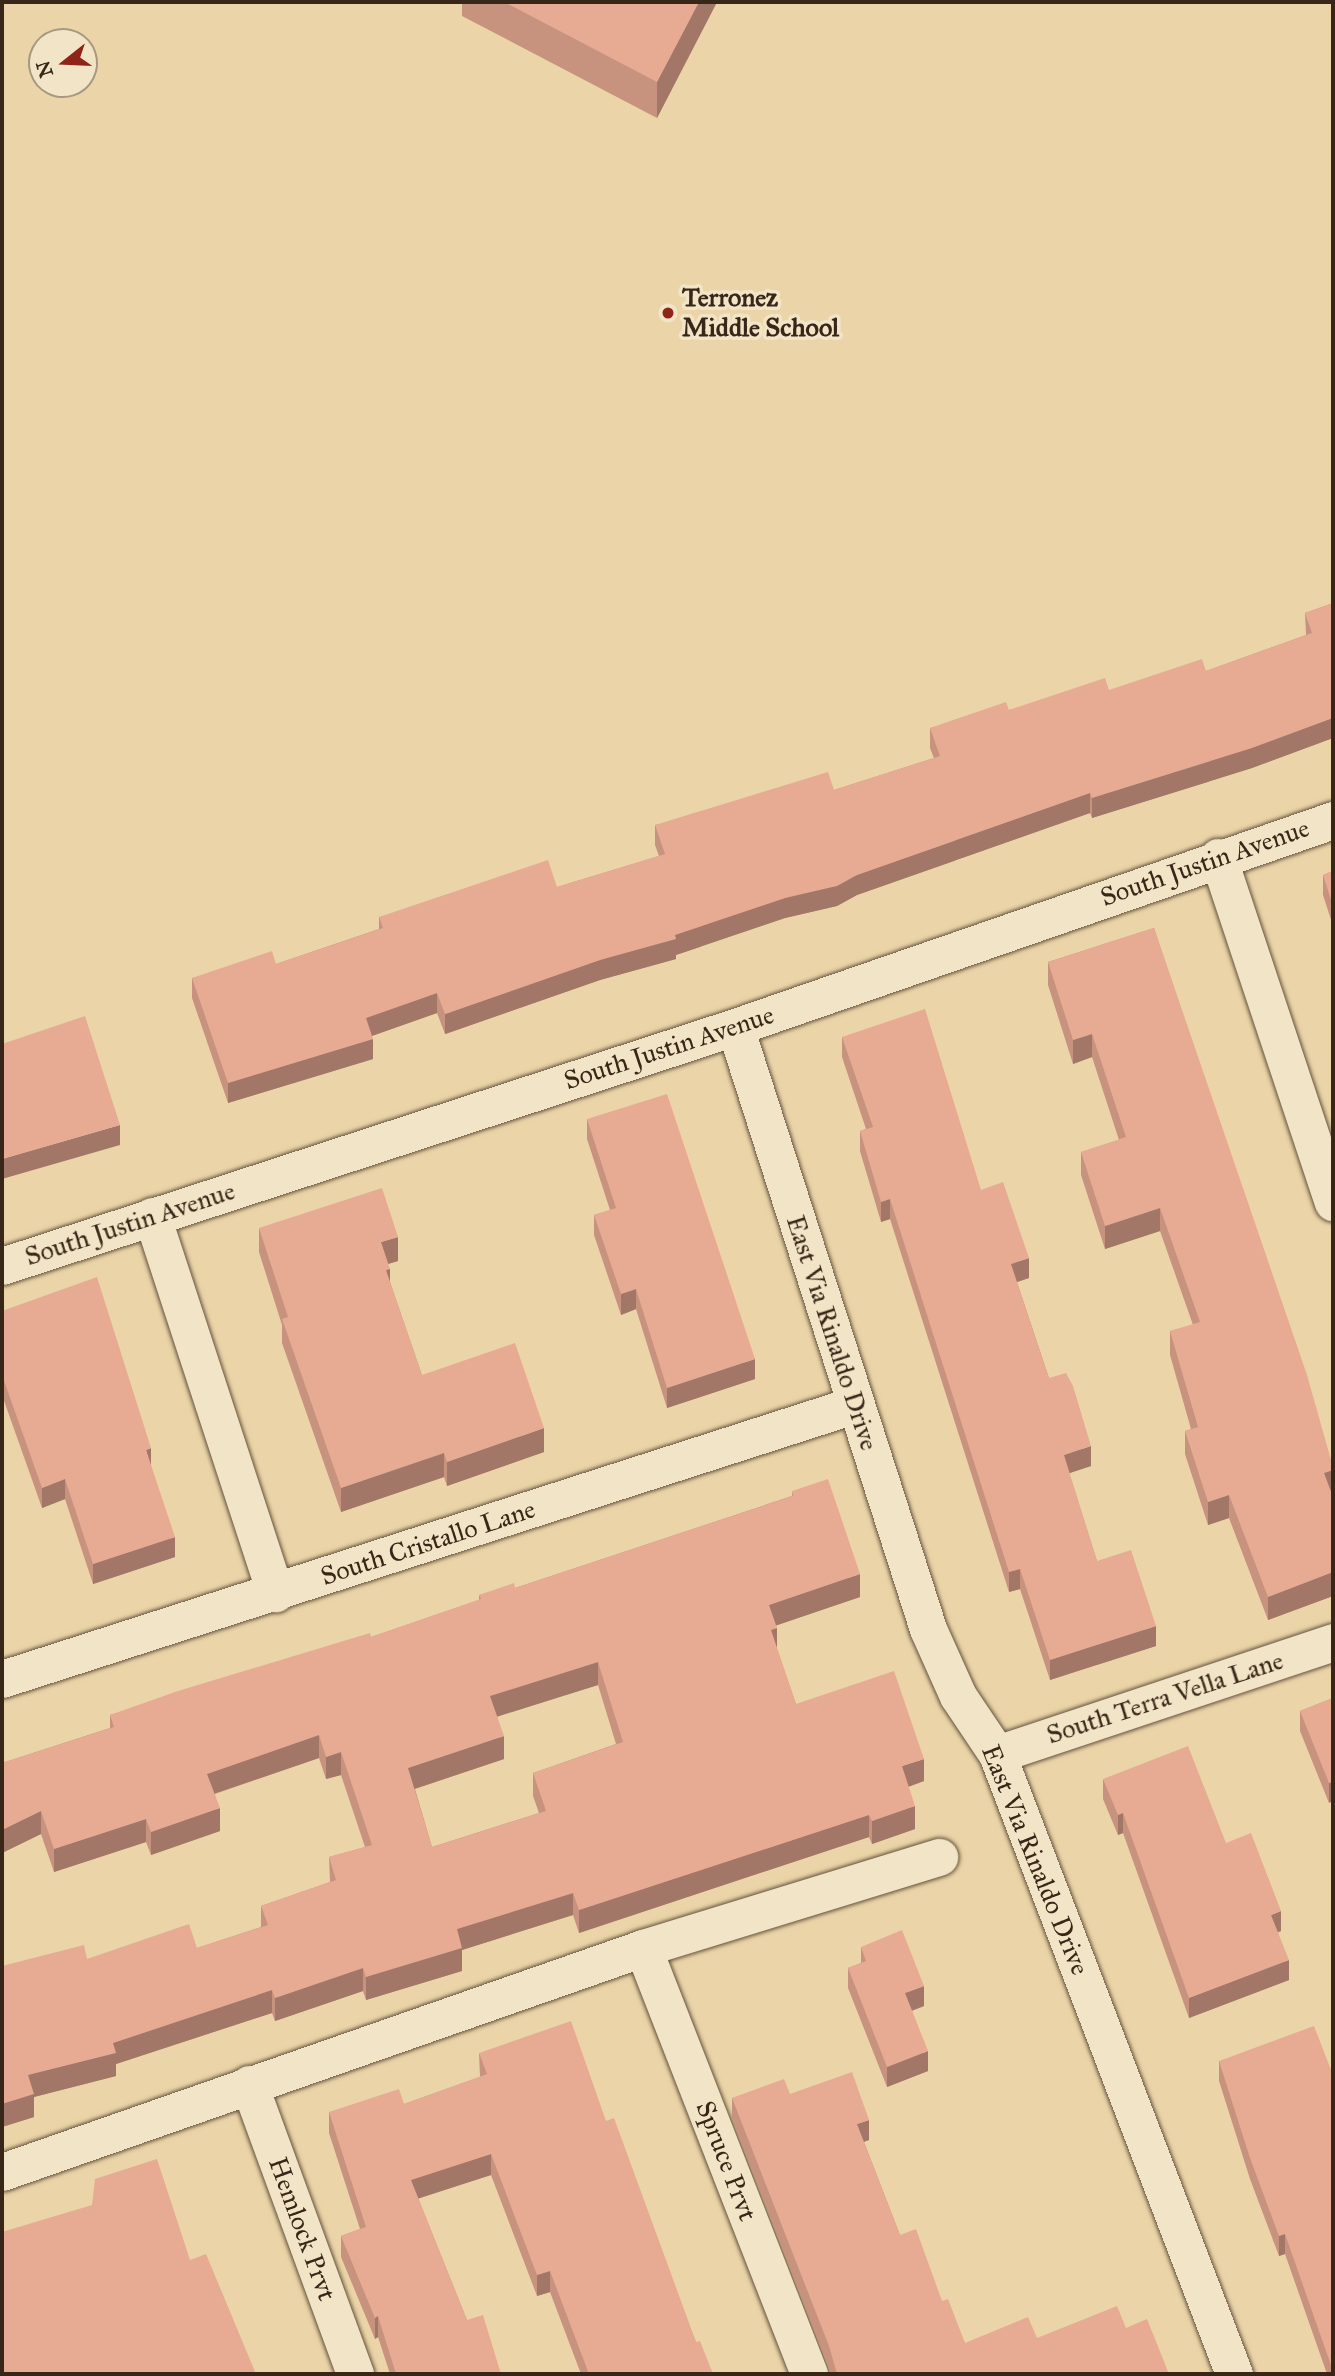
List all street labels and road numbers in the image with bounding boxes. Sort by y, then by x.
street label: South Justin Avenue [1097,813,1313,913]
street label: South Justin Avenue [560,999,778,1097]
street label: South Justin Avenue [21,1175,239,1273]
street label: East Via Rinaldo Drive [779,1212,885,1454]
street label: South Cristallo Lane [317,1494,539,1592]
street label: South Terra Vella Lane [1043,1645,1287,1751]
street label: East Via Rinaldo Drive [975,1740,1095,1980]
street label: Spruce Prvt [689,2097,763,2225]
street label: Hemlock Prvt [262,2153,342,2305]

